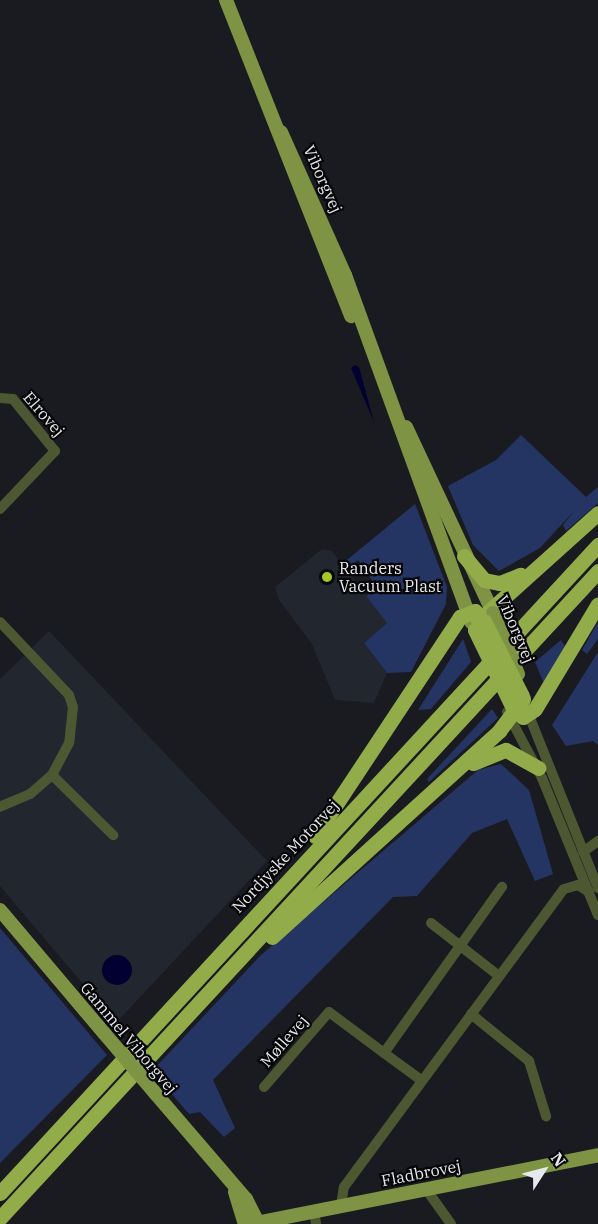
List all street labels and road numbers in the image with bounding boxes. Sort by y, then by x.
street label: Viborgvej [300,142,346,216]
street label: Elrovej [19,388,69,440]
street label: Viborgvej [493,592,539,666]
street label: Nordjyske Motorvej [228,795,342,917]
street label: Gammel Viborgvej [77,978,181,1098]
street label: Møllevej [256,1011,312,1071]
street label: Fladbrovej [380,1156,462,1190]

